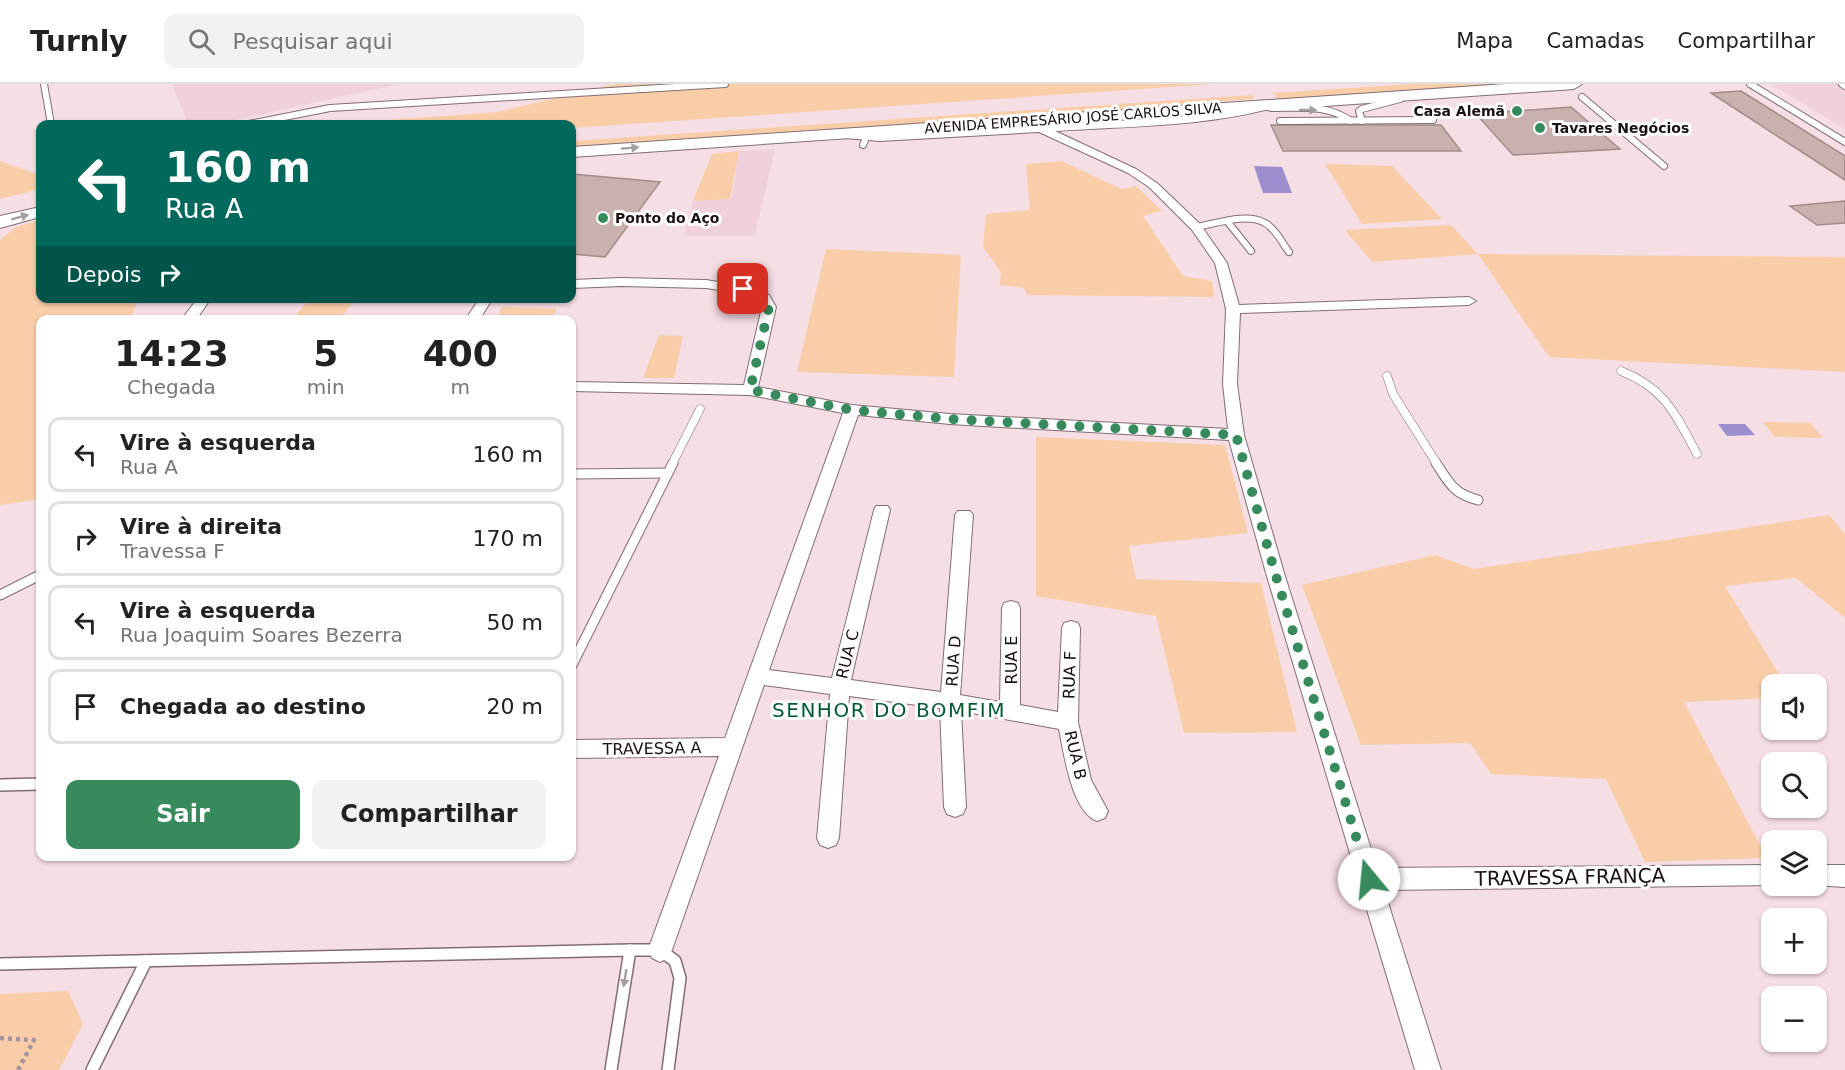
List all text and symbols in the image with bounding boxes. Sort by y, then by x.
search box [164,14,584,68]
text: Turnly [30,25,128,58]
icon: search [185,25,218,58]
text: Pesquisar aqui [233,29,393,54]
text: Mapa [1456,29,1513,53]
text: Camadas [1546,29,1644,53]
text: Compartilhar [1677,29,1815,53]
street label: AVENIDA EMPRESÁRIO JOSÉ CARLOS SILVA [924,100,1223,136]
place label: Casa Alemã [1413,103,1505,119]
marker: Casa Alemã [1510,104,1524,118]
one-way arrow [1299,105,1318,115]
place label: Tavares Negócios [1552,120,1689,136]
marker: Tavares Negócios [1533,121,1547,135]
text: 160 m [165,143,311,192]
one-way arrow [620,143,639,153]
icon: left [66,144,144,222]
text: Rua A [165,193,243,224]
place label: Ponto do Aço [615,210,720,226]
marker: Ponto do Aço [596,211,610,225]
one-way arrow [11,212,29,221]
icon: right [153,258,186,291]
text: Depois [66,262,141,287]
pin [717,263,768,314]
icon: arrive [726,272,759,305]
text: 14:23 [114,333,229,374]
text: 5 [313,333,338,374]
text: 400 [423,333,498,374]
text: Chegada [127,375,216,399]
text: min [307,375,345,399]
text: m [451,375,470,399]
text: Vire à esquerda [120,430,316,455]
icon: left [69,438,102,471]
text: 160 m [473,442,543,467]
text: Rua A [120,455,178,479]
text: Vire à direita [120,514,282,539]
icon: right [69,522,102,555]
text: 170 m [473,526,543,551]
text: Travessa F [120,539,225,563]
text: Vire à esquerda [120,598,316,623]
icon: left [69,606,102,639]
text: 50 m [487,610,543,635]
text: Rua Joaquim Soares Bezerra [120,623,403,647]
street label: RUA C [832,628,863,681]
street label: RUA D [942,635,965,687]
street label: RUA E [1002,636,1021,684]
street label: RUA F [1059,651,1080,699]
map controls [1761,674,1827,1052]
button: sound [1761,674,1827,740]
icon: arrive [69,690,102,723]
text: Chegada ao destino [120,694,366,719]
text: 20 m [487,694,543,719]
district label: SENHOR DO BOMFIM [772,698,1006,722]
street label: RUA B [1061,729,1090,782]
street label: TRAVESSA A [601,738,702,759]
button: search [1761,752,1827,818]
button: Sair [66,780,300,849]
button: Compartilhar [312,780,546,849]
button: layers [1761,830,1827,896]
position arrow [1337,847,1401,911]
street label: TRAVESSA FRANÇA [1473,863,1666,891]
button: + [1761,908,1827,974]
one-way arrow [621,968,630,987]
button: − [1761,986,1827,1052]

